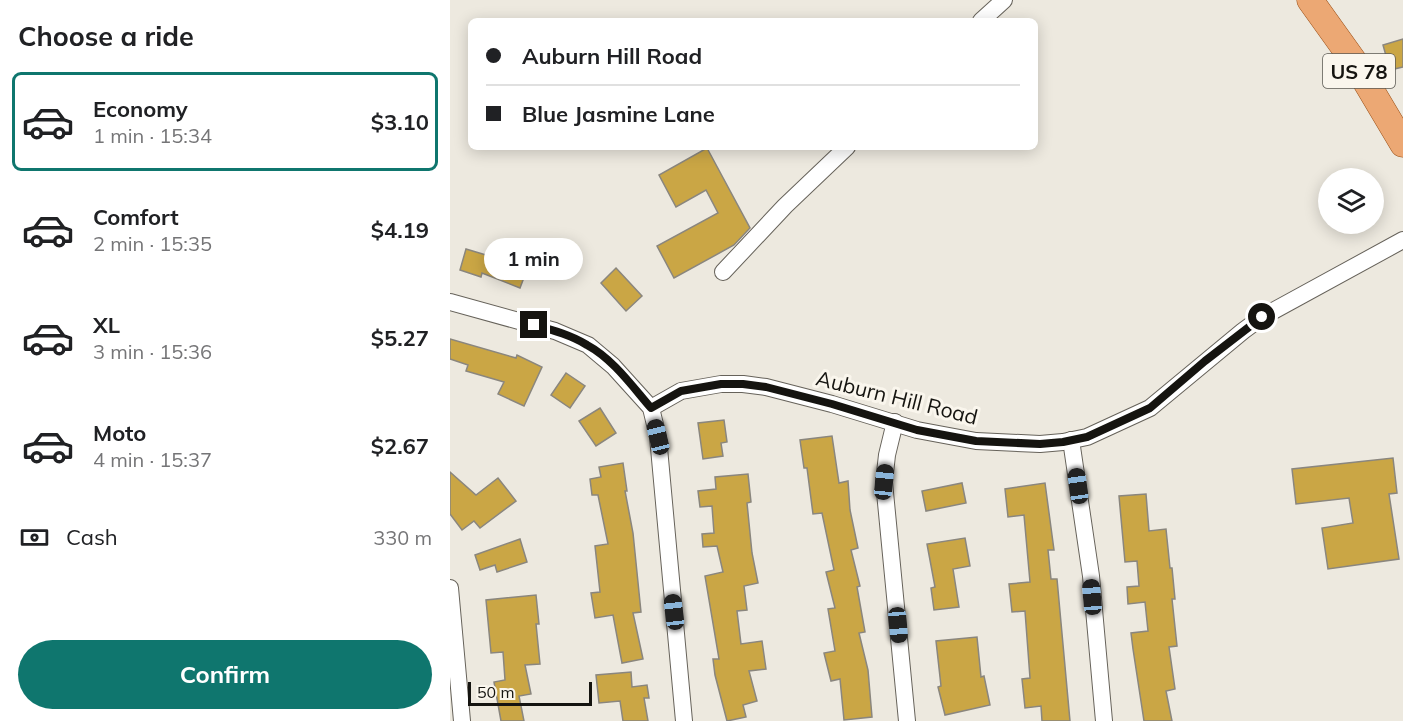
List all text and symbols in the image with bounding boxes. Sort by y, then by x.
text: Choose a ride [18,19,194,53]
text: Auburn Hill Road [522,42,702,70]
road number: US 78 [1323,54,1395,88]
icon: car [21,95,75,149]
text: Economy [93,95,188,123]
text: Blue Jasmine Lane [522,100,715,128]
text: $3.10 [371,108,429,136]
text: 1 min · 15:34 [93,123,212,148]
map controls [1318,168,1384,234]
button: layers [1318,168,1384,234]
icon: car [21,203,75,257]
text: Comfort [93,203,179,231]
text: $4.19 [371,216,429,244]
text: 2 min · 15:35 [93,231,212,256]
callout: 1 min [484,238,584,280]
text: 1 min [507,246,560,271]
route start [1248,303,1275,330]
icon: car [21,311,75,365]
text: XL [93,311,120,339]
route end [520,311,547,338]
text: $5.27 [371,324,429,352]
text: 3 min · 15:36 [93,339,212,364]
street label: Auburn Hill Road [813,364,981,430]
car [645,417,671,457]
icon: car [21,419,75,473]
text: Moto [93,419,146,447]
text: $2.67 [371,432,429,460]
text: 4 min · 15:37 [93,447,212,472]
car [873,463,895,501]
car [1067,467,1089,505]
icon: cash [18,521,51,554]
text: Cash [66,523,118,551]
text: 330 m [373,525,432,550]
car [1081,578,1103,616]
car [663,593,685,631]
car [887,606,909,644]
button: Confirm [18,640,432,709]
scale bar [468,679,592,706]
text: 50 m [477,682,514,702]

